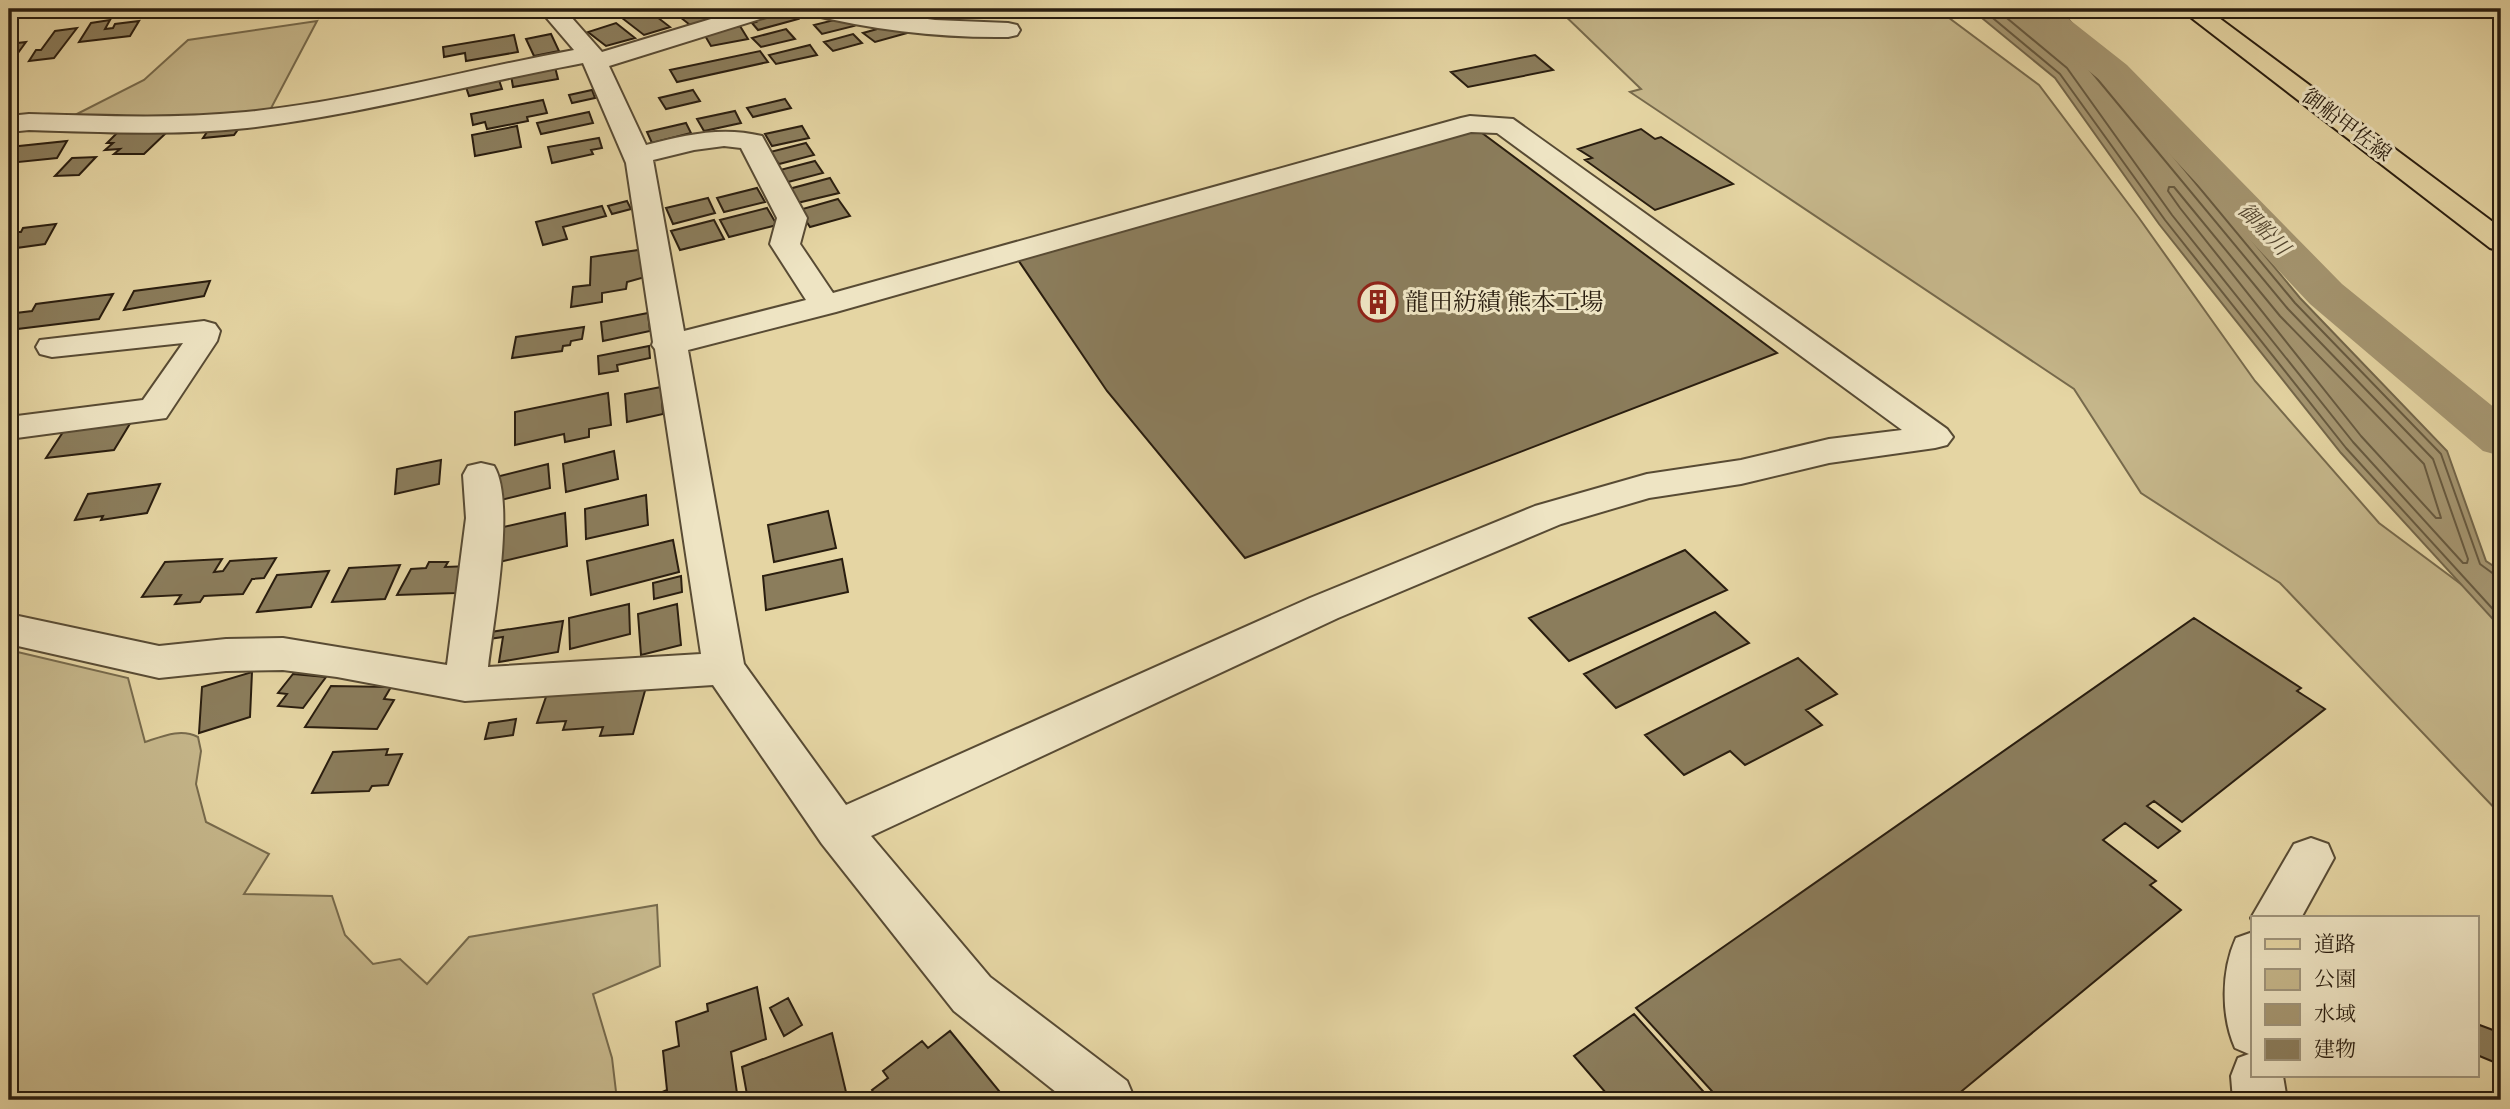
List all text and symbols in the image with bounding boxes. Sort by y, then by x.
street label: 御船甲佐線 [2296,82,2397,169]
water label: 御船川 [2231,197,2297,264]
building icon: 龍田紡績 熊本工場 [1357,281,1399,323]
place label: 龍田紡績 熊本工場 [1405,286,1603,319]
legend [2251,916,2478,1078]
text: 道路 [2314,930,2356,959]
text: 公園 [2314,965,2356,994]
text: 水域 [2314,1000,2356,1029]
text: 建物 [2314,1035,2356,1064]

